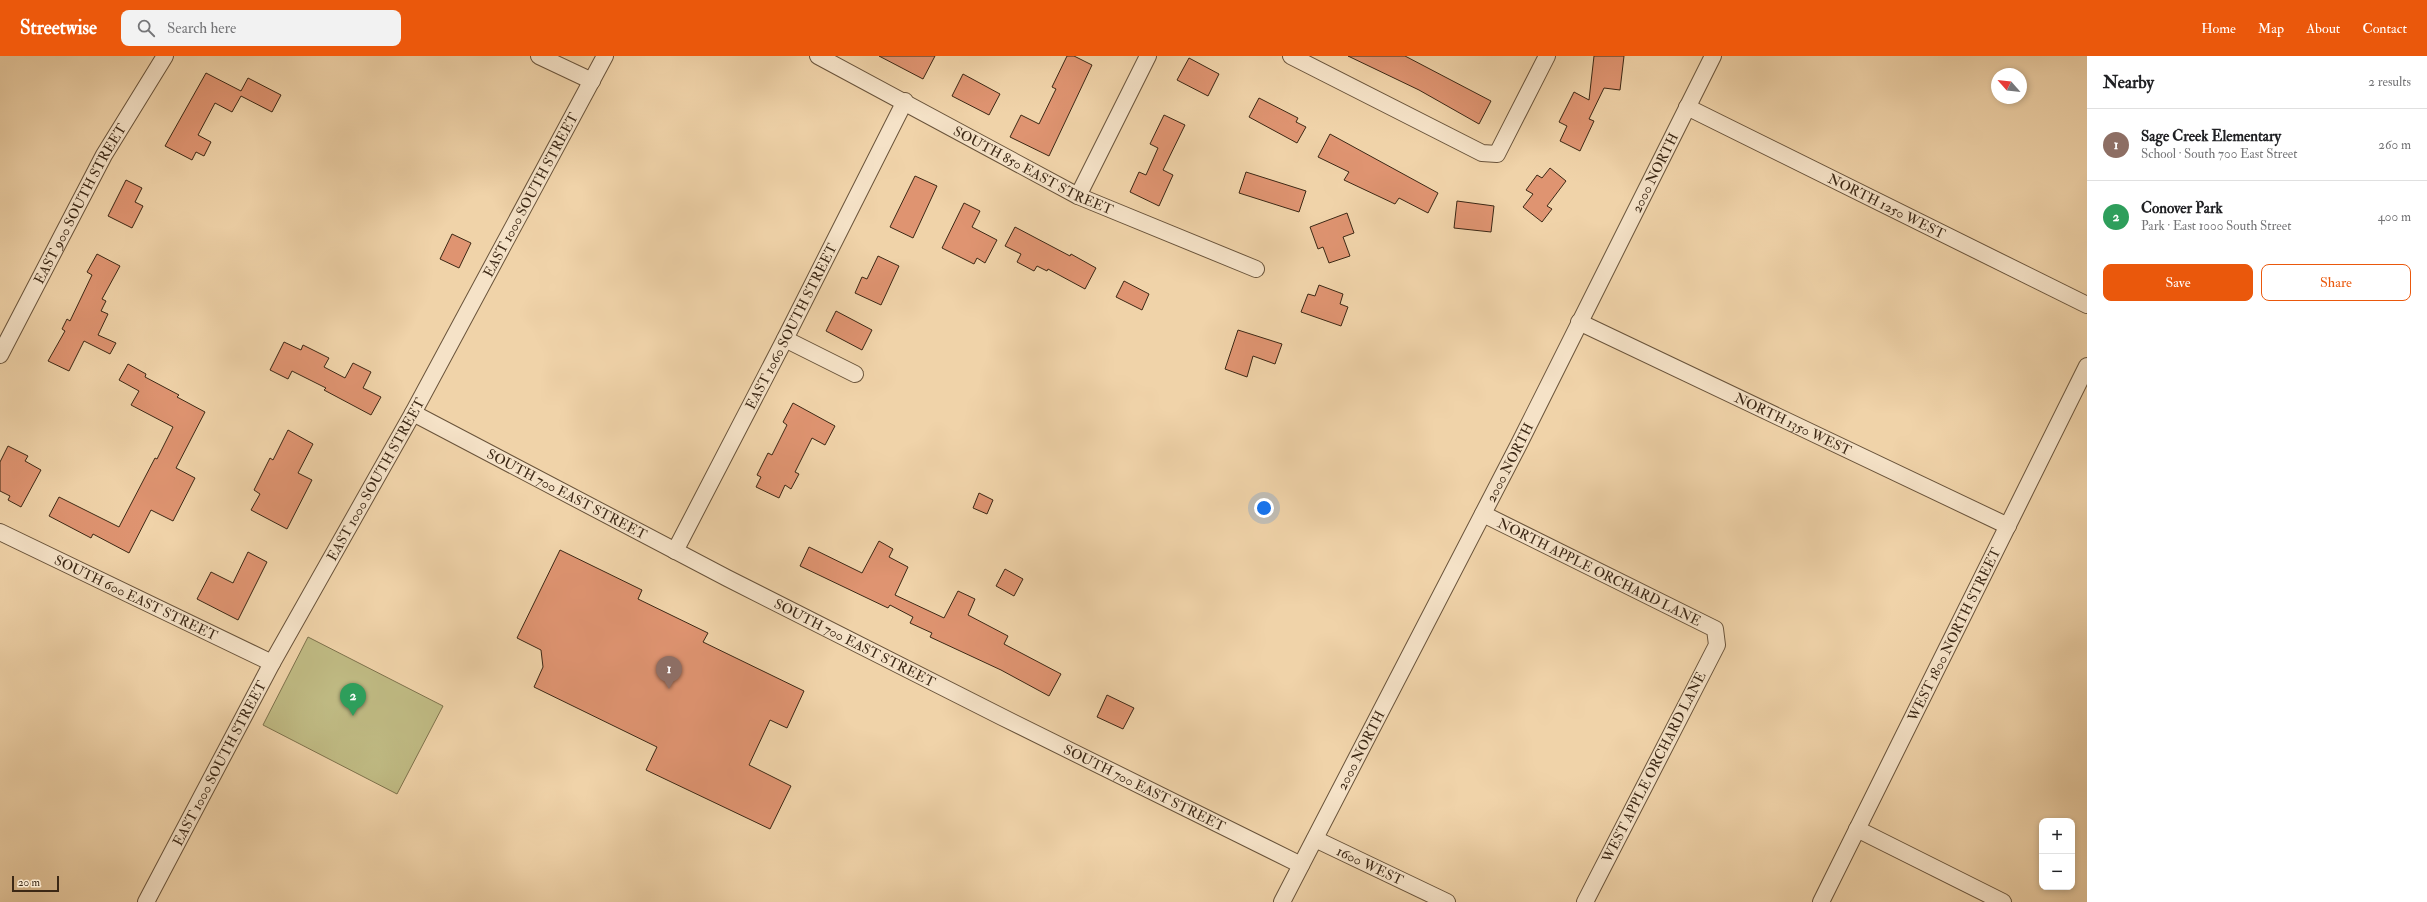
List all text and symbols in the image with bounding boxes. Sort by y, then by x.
search box [121,10,401,46]
text: Streetwise [20,16,97,40]
icon: search [135,17,157,39]
text: Search here [167,19,236,38]
text: Home [2201,20,2236,37]
text: Map [2258,20,2284,37]
text: About [2306,20,2340,37]
text: Contact [2362,20,2407,37]
north arrow [1991,68,2027,104]
text: Nearby [2103,72,2154,93]
text: 2 results [2368,74,2411,90]
street label: EAST 1000 SOUTH STREET [479,109,582,280]
street label: EAST 900 SOUTH STREET [30,120,130,287]
street label: SOUTH 850 EAST STREET [951,122,1116,218]
text: Sage Creek Elementary [2141,127,2281,146]
street label: 2000 NORTH [1628,130,1682,215]
text: 1 [2114,137,2118,153]
text: 260 m [2378,137,2411,153]
text: School · South 700 East Street [2141,146,2297,162]
street label: NORTH 1250 WEST [1825,170,1949,242]
text: Conover Park [2141,199,2223,218]
text: 2 [2113,209,2119,225]
text: 400 m [2378,209,2411,225]
text: Park · East 1000 South Street [2141,218,2291,234]
street label: EAST 1060 SOUTH STREET [742,240,841,412]
button: Save [2103,264,2253,301]
button: Share [2261,264,2411,301]
street label: NORTH 1350 WEST [1732,389,1855,459]
street label: EAST 1000 SOUTH STREET [323,394,428,564]
street label: 2000 NORTH [1482,420,1537,505]
street label: SOUTH 700 EAST STREET [484,445,650,543]
your location [1254,498,1274,518]
street label: NORTH APPLE ORCHARD LANE [1495,514,1704,629]
street label: WEST 1800 NORTH STREET [1903,544,2004,725]
street label: SOUTH 600 EAST STREET [52,551,221,644]
street label: SOUTH 700 EAST STREET [771,595,939,691]
pin: 1 [656,656,682,689]
street label: WEST APPLE ORCHARD LANE [1598,669,1710,866]
street label: EAST 1000 SOUTH STREET [169,677,270,849]
pin: 2 [340,683,366,716]
street label: 2000 NORTH [1333,708,1388,793]
street label: SOUTH 700 EAST STREET [1061,740,1229,835]
map controls [2039,818,2075,890]
button: + [2039,818,2075,854]
street label: 1600 WEST [1334,842,1407,889]
button: − [2039,854,2075,890]
scale bar [12,874,59,893]
text: 20 m [18,876,40,889]

